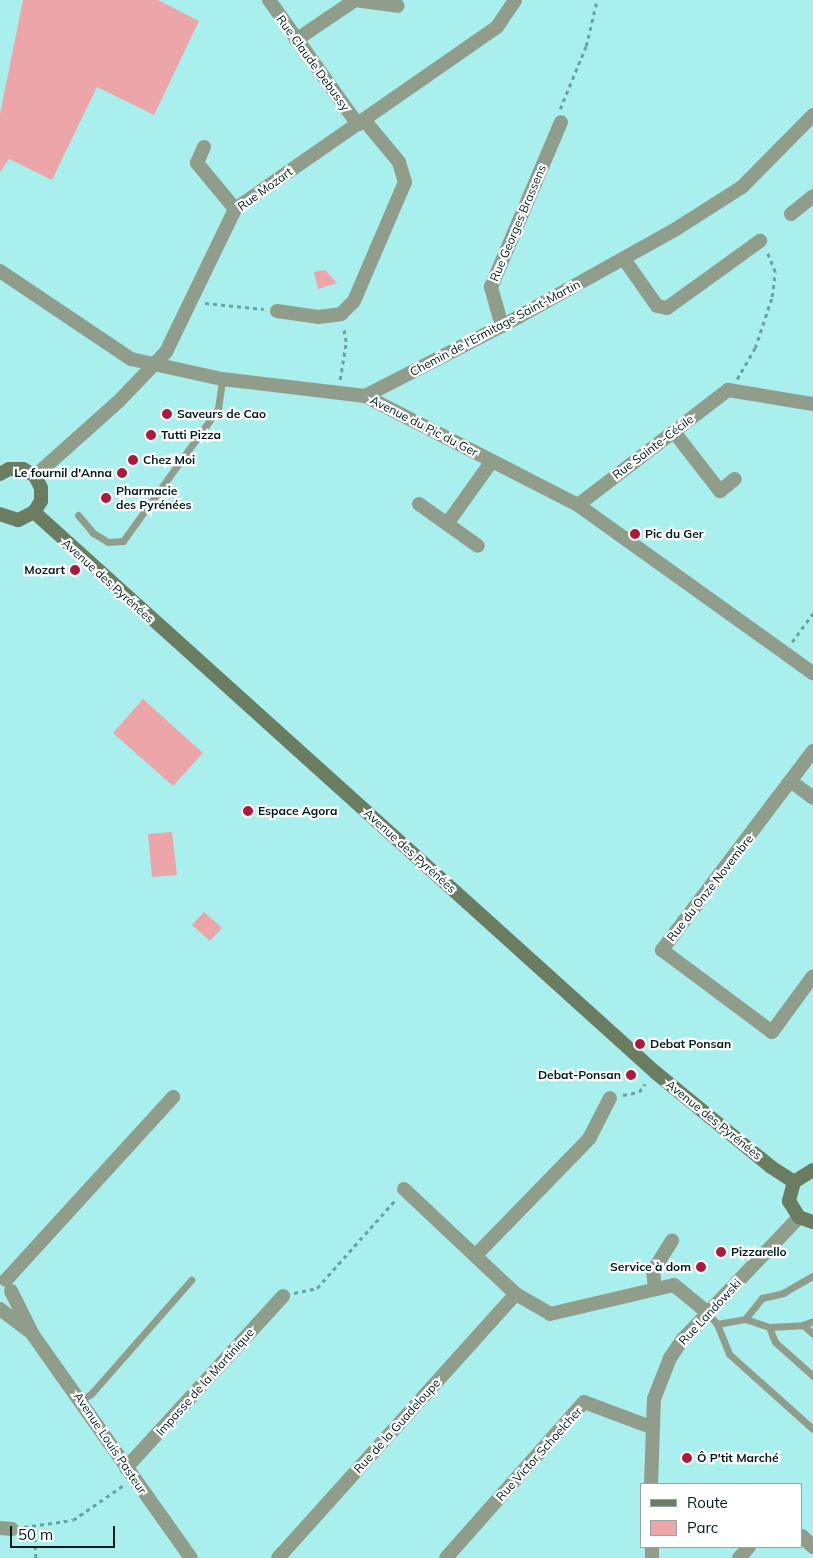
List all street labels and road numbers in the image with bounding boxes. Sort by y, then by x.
street label: Rue Claude Debussy [273,12,353,114]
street label: Rue Georges Brassens [487,163,549,283]
street label: Rue Mozart [235,164,295,214]
street label: Chemin de l'Ermitage Saint-Martin [407,277,583,379]
street label: Avenue du Pic du Ger [368,393,480,459]
street label: Rue Sainte-Cécile [610,412,696,482]
street label: Avenue des Pyrénées [59,536,157,626]
street label: Avenue des Pyrénées [361,806,459,896]
street label: Rue du Onze Novembre [664,832,756,944]
street label: Avenue des Pyrénées [663,1077,765,1163]
street label: Rue Landowski [676,1276,744,1348]
street label: Impasse de la Martinique [153,1325,257,1439]
street label: Rue de la Guadeloupe [351,1376,443,1476]
street label: Avenue Louis Pasteur [71,1389,149,1497]
street label: Rue Victor Schoelcher [493,1404,585,1504]

